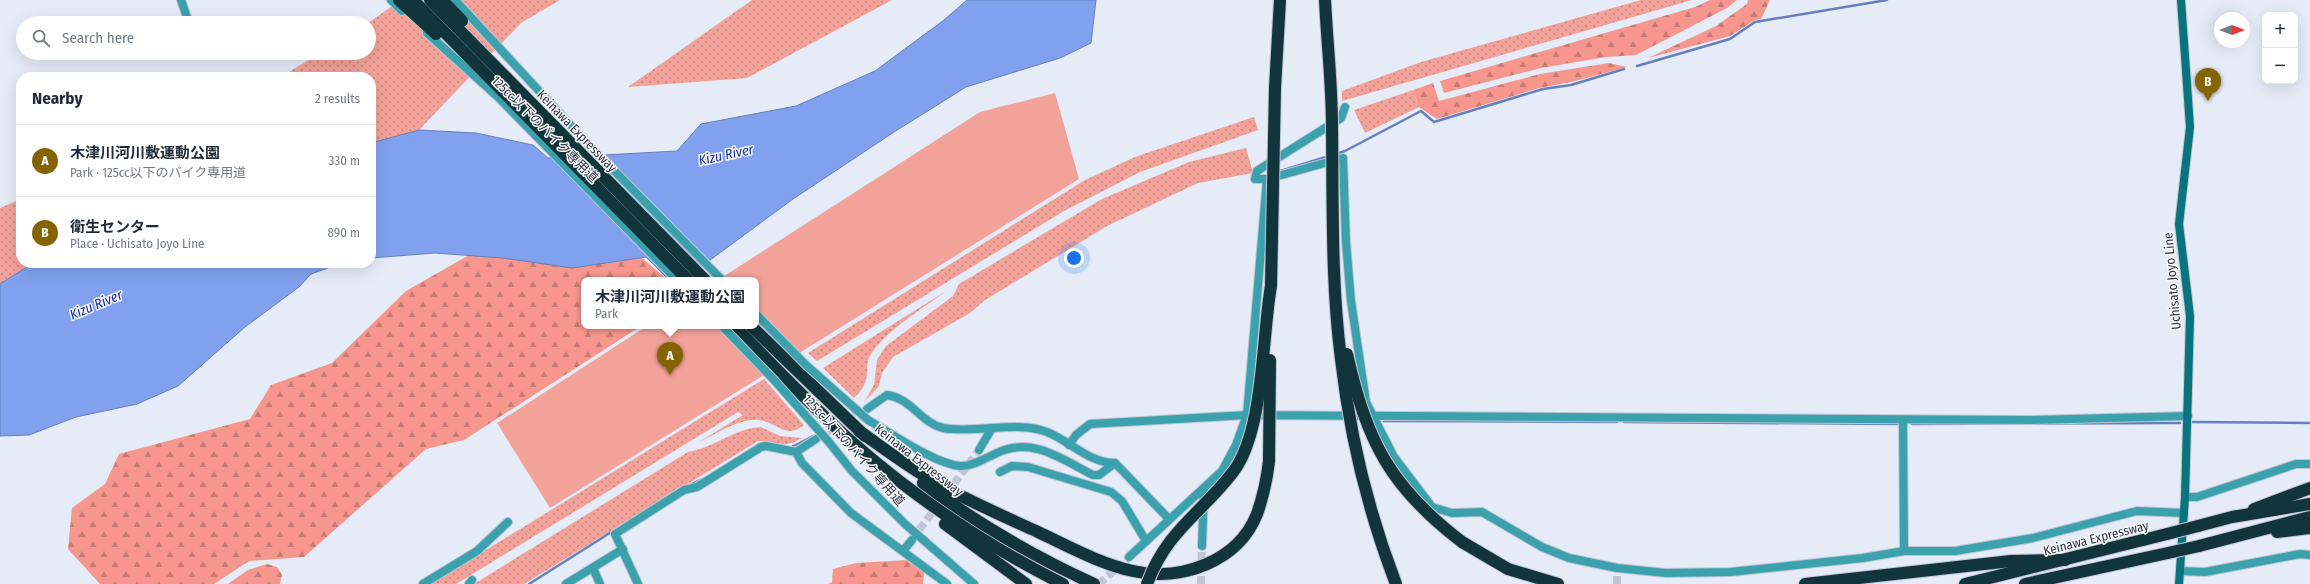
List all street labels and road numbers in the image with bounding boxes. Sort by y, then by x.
street label: 125cc以下のバイク専用道 [489,73,601,185]
street label: Keinawa Expressway [534,87,620,175]
street label: Uchisato Joyo Line [2160,232,2184,330]
street label: 125cc以下のバイク専用道 [800,391,908,509]
street label: Keinawa Expressway [872,421,966,499]
street label: Keinawa Expressway [2042,518,2150,558]

